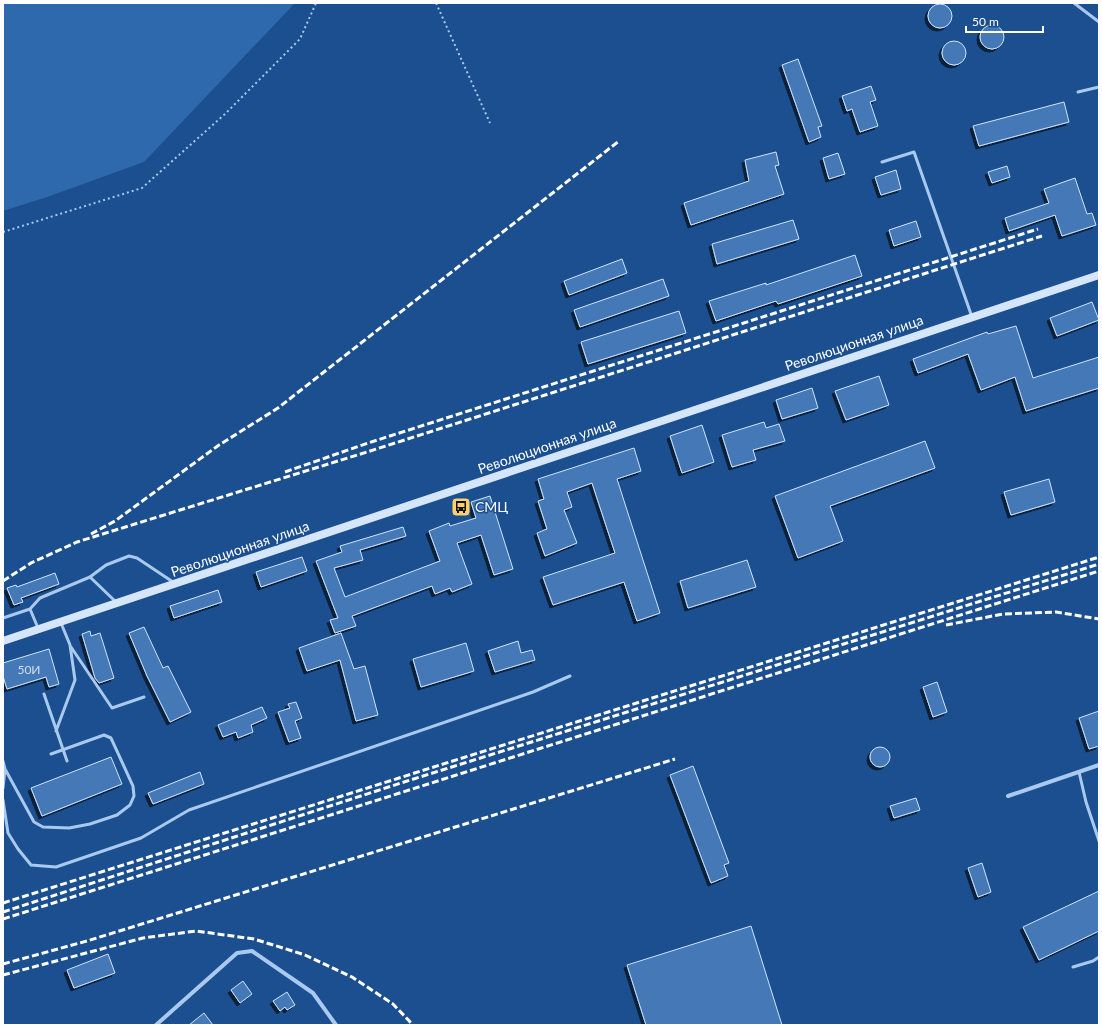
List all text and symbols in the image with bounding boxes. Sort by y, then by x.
scale bar [966,8,1043,34]
text: 50 m [972,14,999,29]
street label: Революционная улица [782,311,925,374]
street label: Революционная улица [475,414,618,477]
bus stop icon: СМЦ [450,496,472,518]
place label: СМЦ [475,498,508,515]
street label: Революционная улица [168,517,311,580]
house number: 50И [17,662,41,677]

